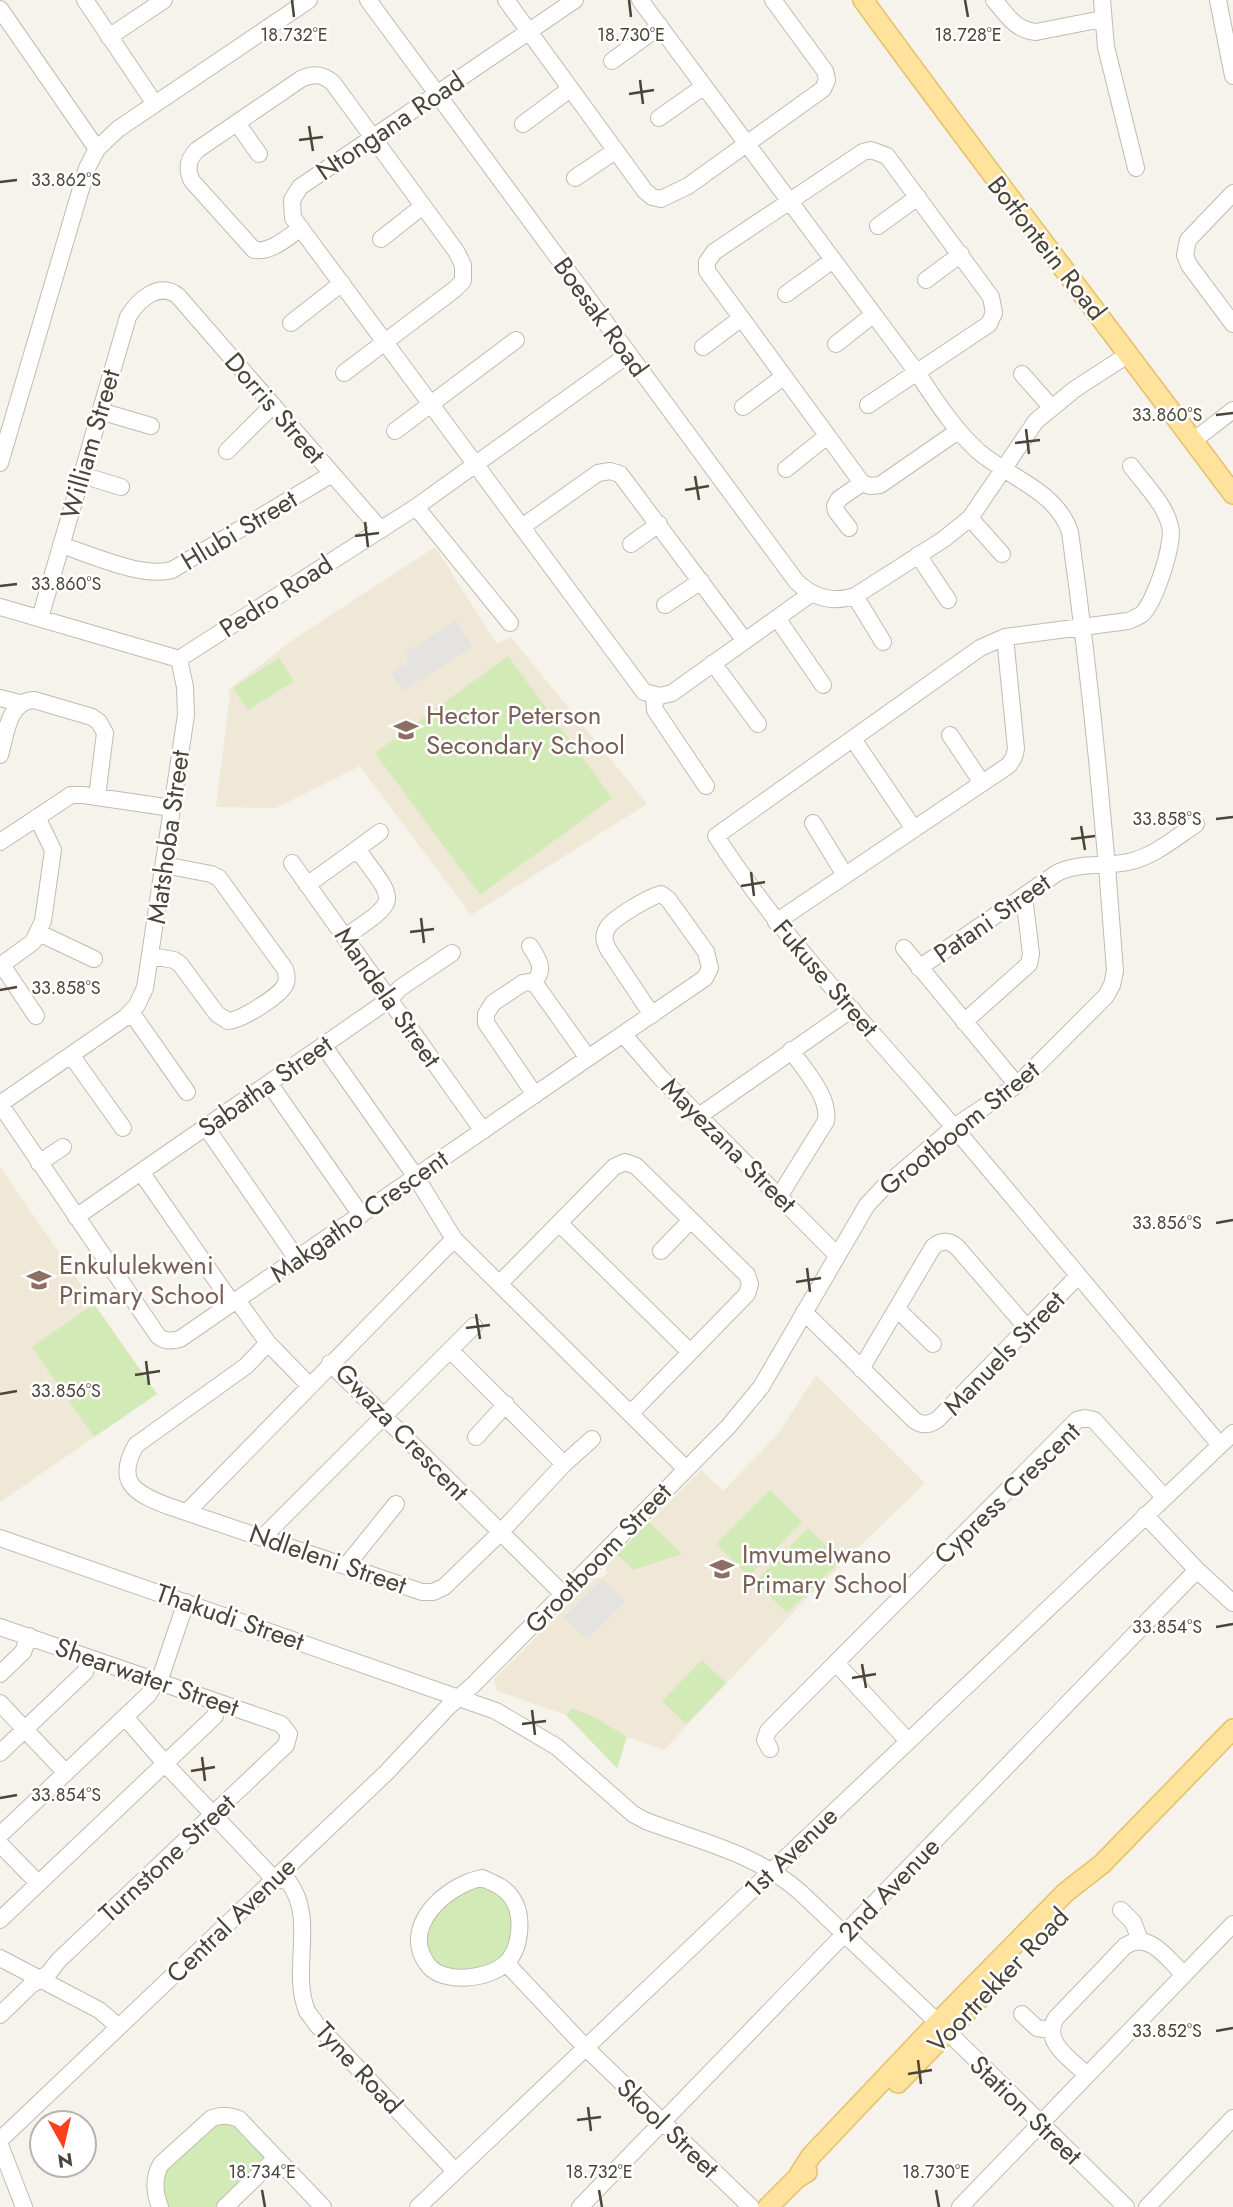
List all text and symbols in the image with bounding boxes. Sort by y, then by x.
text: 18.732°E [260,22,328,48]
text: 18.730°E [597,22,665,48]
text: 18.728°E [934,22,1002,48]
street label: Ntongana Road [308,62,472,190]
text: 33.862°S [31,167,101,193]
street label: Botfontein Road [978,168,1116,328]
street label: Boesak Road [544,249,658,385]
street label: Dorris Street [216,344,335,473]
street label: William Street [51,364,130,523]
text: 33.860°S [1132,402,1202,428]
street label: Hlubi Street [174,480,305,580]
street label: Pedro Road [212,545,340,647]
text: 33.860°S [31,571,101,597]
place label: Hector Peterson Secondary School [426,696,625,764]
school or university icon: Hector Peterson Secondary School [392,716,420,744]
street label: Matshoba Street [137,747,199,926]
text: 33.858°S [1132,806,1202,832]
street label: Patani Street [926,863,1059,972]
street label: Fukuse Street [764,911,888,1046]
street label: Mandela Street [325,919,451,1076]
text: 33.858°S [31,975,101,1001]
street label: Sabatha Street [190,1025,341,1146]
street label: Grootboom Street [871,1051,1048,1205]
street label: Mayezana Street [653,1069,806,1222]
street label: Makgatho Crescent [262,1140,456,1292]
text: 33.856°S [1132,1210,1202,1236]
place label: Enkululekweni Primary School [59,1246,225,1314]
school or university icon: Enkululekweni Primary School [25,1266,53,1294]
street label: Manuels Street [935,1282,1074,1424]
street label: Gwaza Crescent [326,1354,478,1510]
text: 33.856°S [31,1378,101,1404]
street label: Cypress Crescent [925,1413,1089,1573]
street label: Grootboom Street [516,1474,680,1642]
street label: Ndleleni Street [244,1514,412,1604]
place label: Imvumelwano Primary School [742,1535,908,1603]
school or university icon: Imvumelwano Primary School [708,1555,736,1583]
street label: Thakudi Street [151,1574,310,1660]
text: 33.854°S [1132,1614,1202,1640]
street label: Shearwater Street [50,1628,245,1726]
text: 33.854°S [31,1782,101,1808]
street label: Turnstone Street [90,1784,244,1931]
street label: 1st Avenue [736,1798,846,1906]
street label: 2nd Avenue [829,1828,949,1950]
street label: Central Avenue [158,1848,304,1992]
street label: Voortrekker Road [919,1899,1077,2061]
street label: Tyne Road [306,2013,412,2123]
text: 33.852°S [1132,2018,1202,2044]
street label: Station Street [961,2046,1091,2174]
street label: Skool Street [608,2069,728,2187]
north arrow [28,2109,98,2179]
text: N [56,2146,75,2175]
text: 18.734°E [228,2159,296,2185]
text: 18.732°E [565,2159,633,2185]
text: 18.730°E [902,2159,970,2185]

